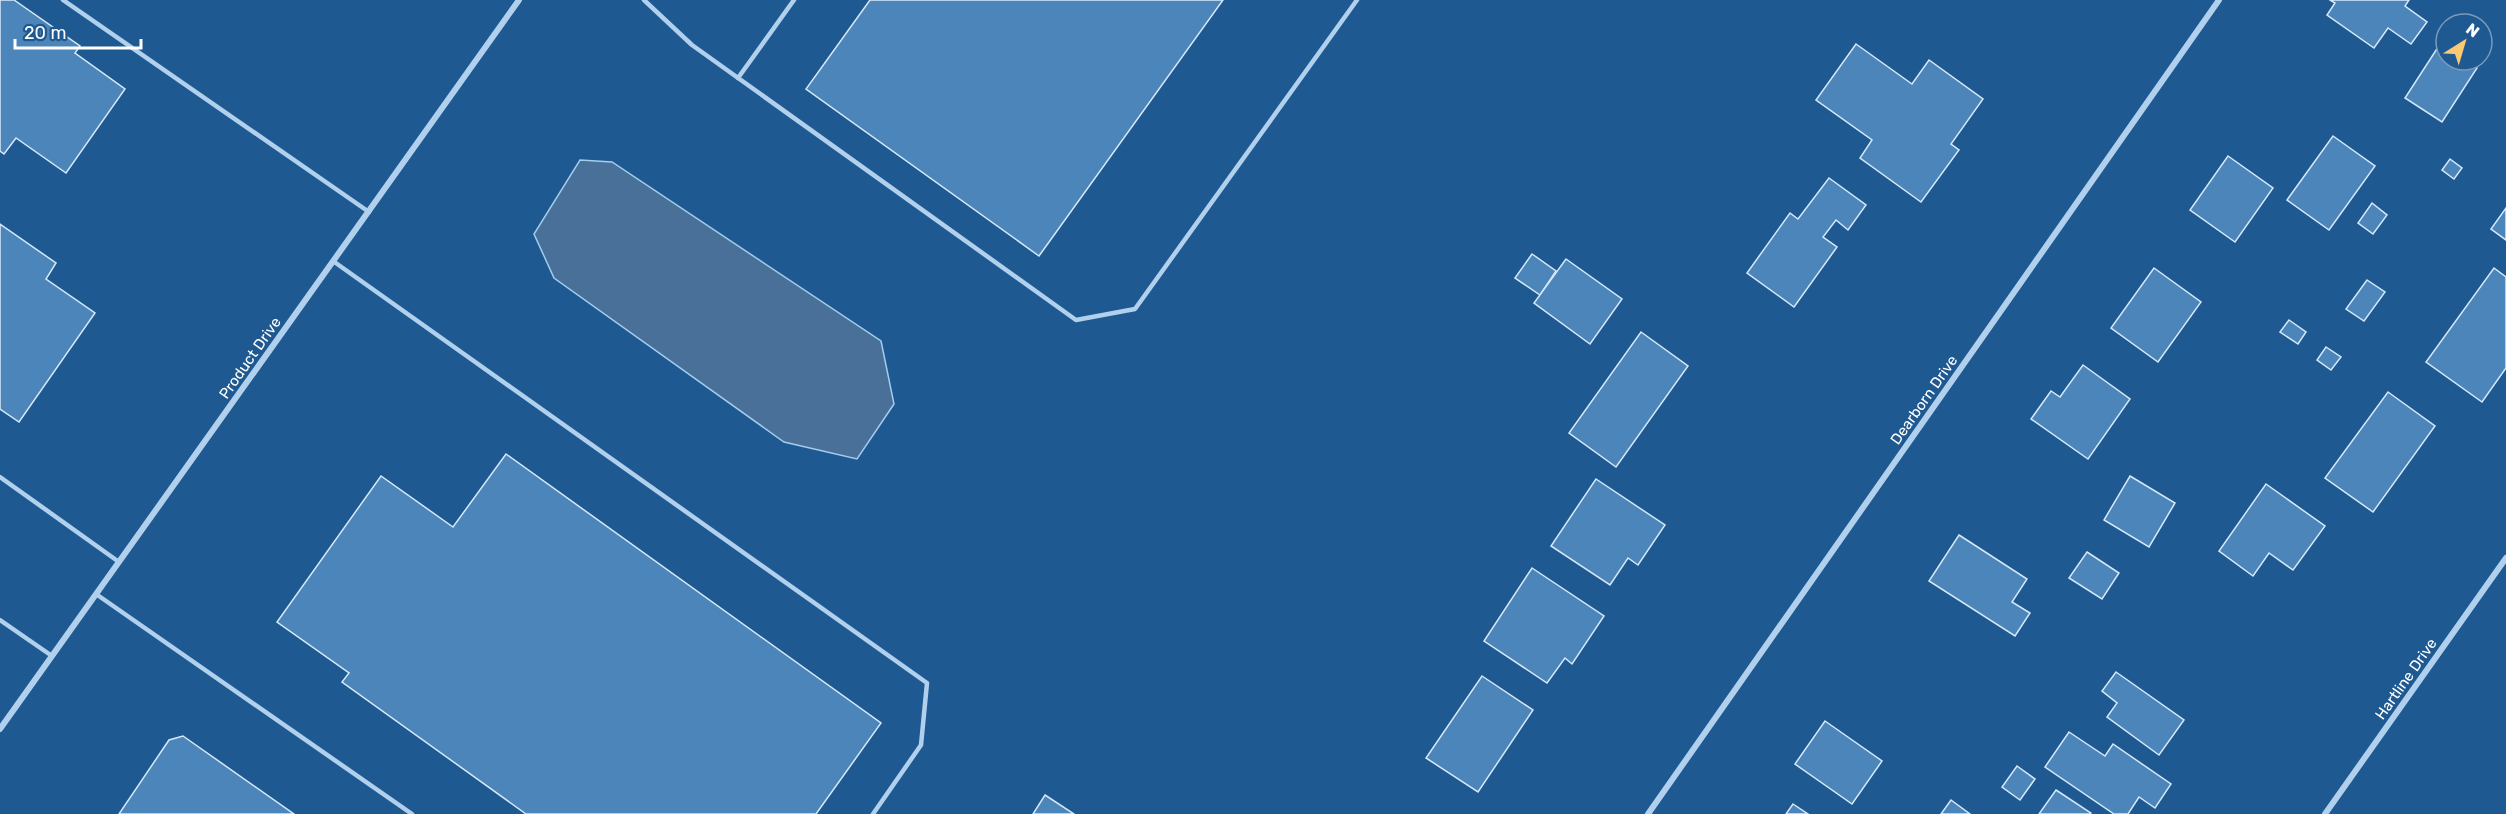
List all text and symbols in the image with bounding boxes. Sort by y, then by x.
scale bar [15,12,141,50]
north arrow [2434,12,2494,72]
text: N [2462,19,2483,41]
text: 20 m [24,22,66,44]
street label: Product Drive [215,314,285,402]
street label: Dearborn Drive [1887,352,1961,448]
street label: Hartline Drive [2371,635,2441,723]

